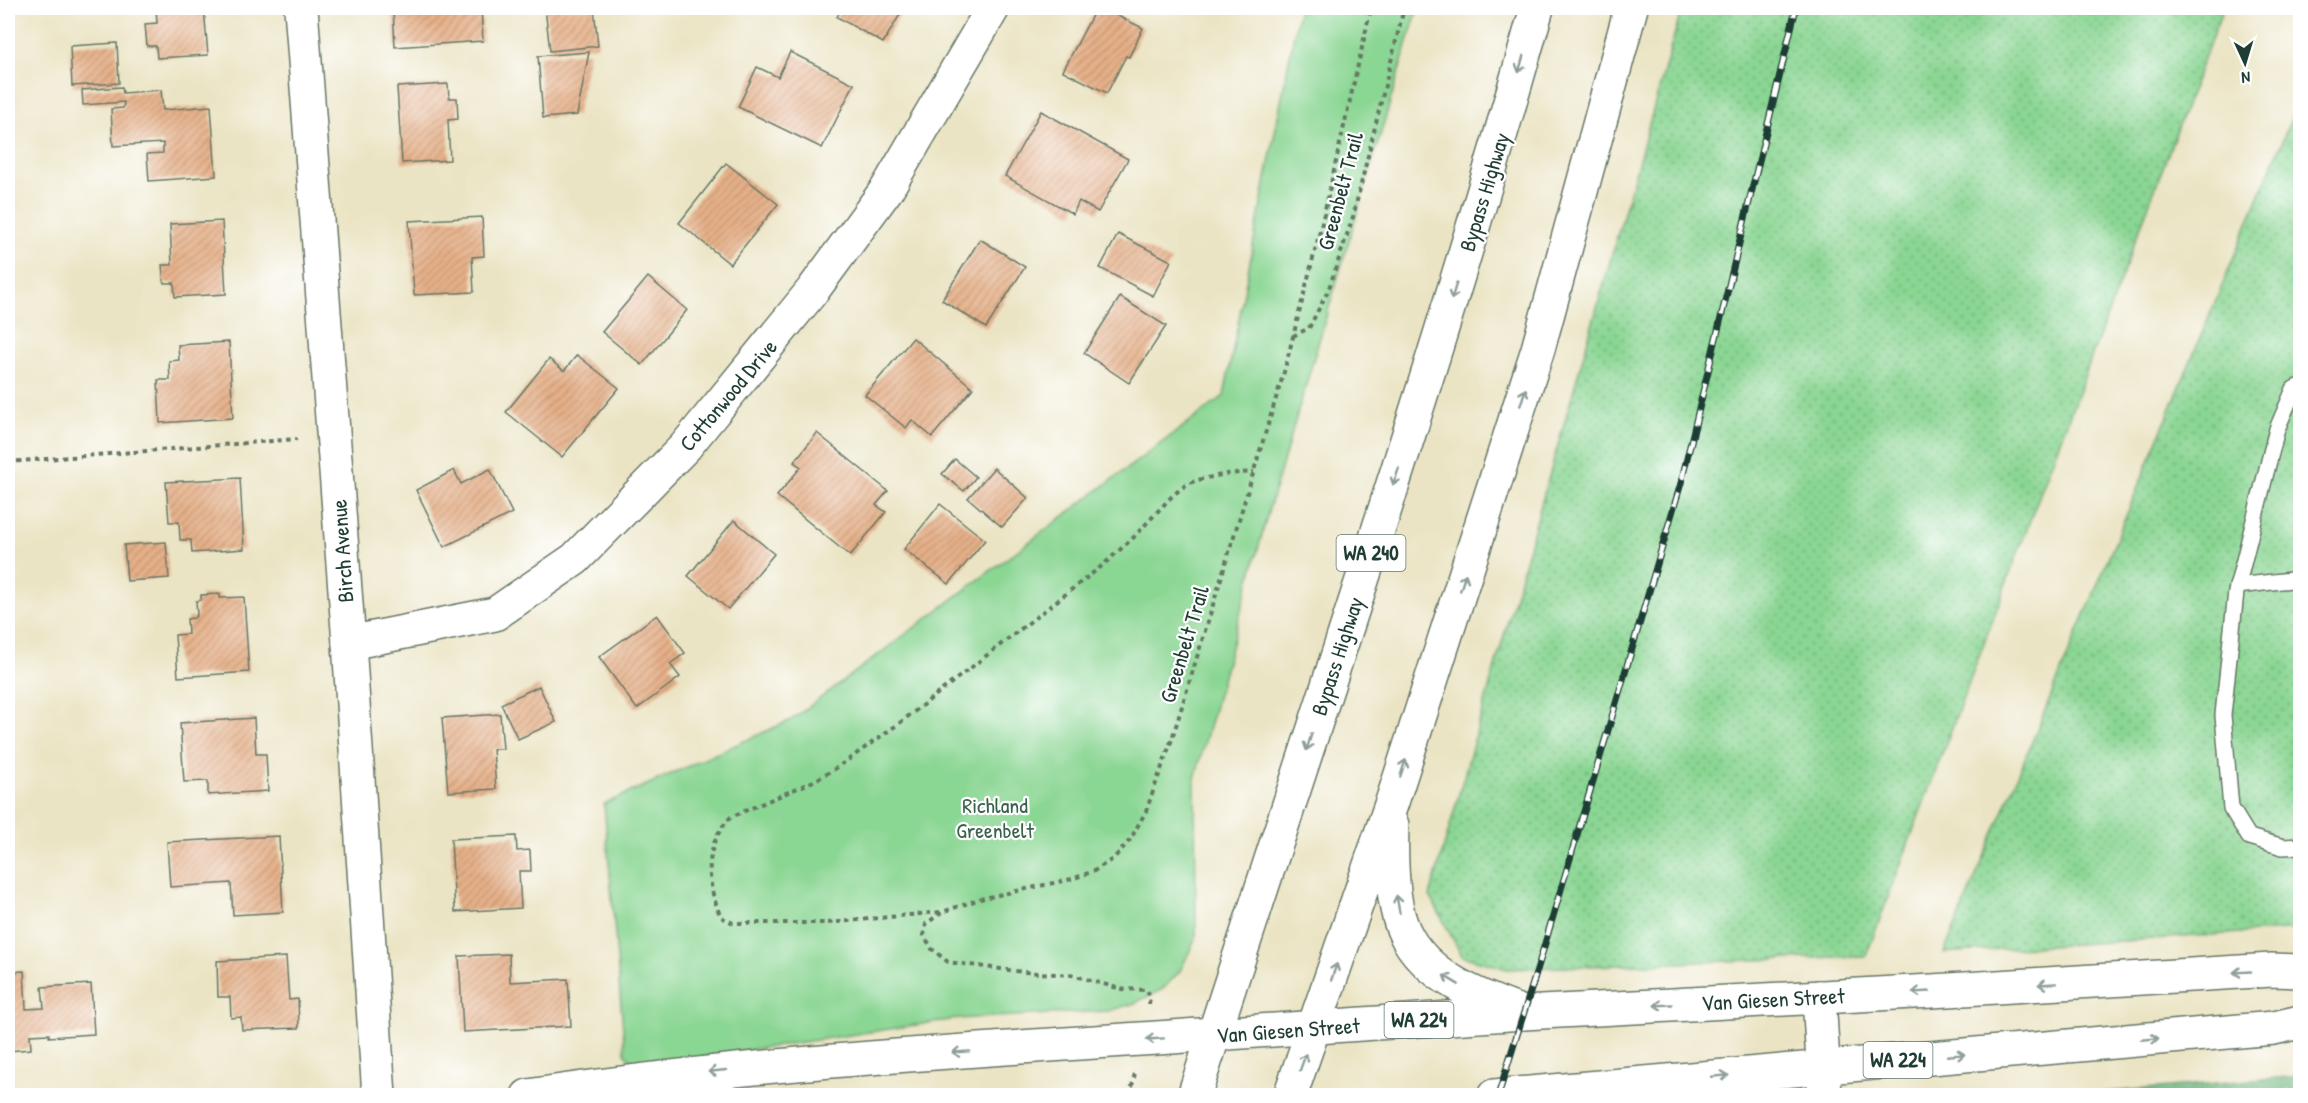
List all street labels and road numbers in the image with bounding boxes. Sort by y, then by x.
street label: Greenbelt Trail [1310,129,1370,253]
street label: Bypass Highway [1452,129,1516,255]
street label: Cottonwood Drive [672,332,784,457]
street label: Birch Avenue [323,498,361,604]
road number: WA 240 [1336,535,1406,571]
street label: Greenbelt Trail [1152,582,1216,706]
street label: Bypass Highway [1304,593,1370,719]
street label: Van Giesen Street [1700,980,1846,1018]
road number: WA 224 [1384,1002,1454,1038]
street label: Van Giesen Street [1215,1010,1361,1050]
road number: WA 224 [1864,1042,1932,1078]

